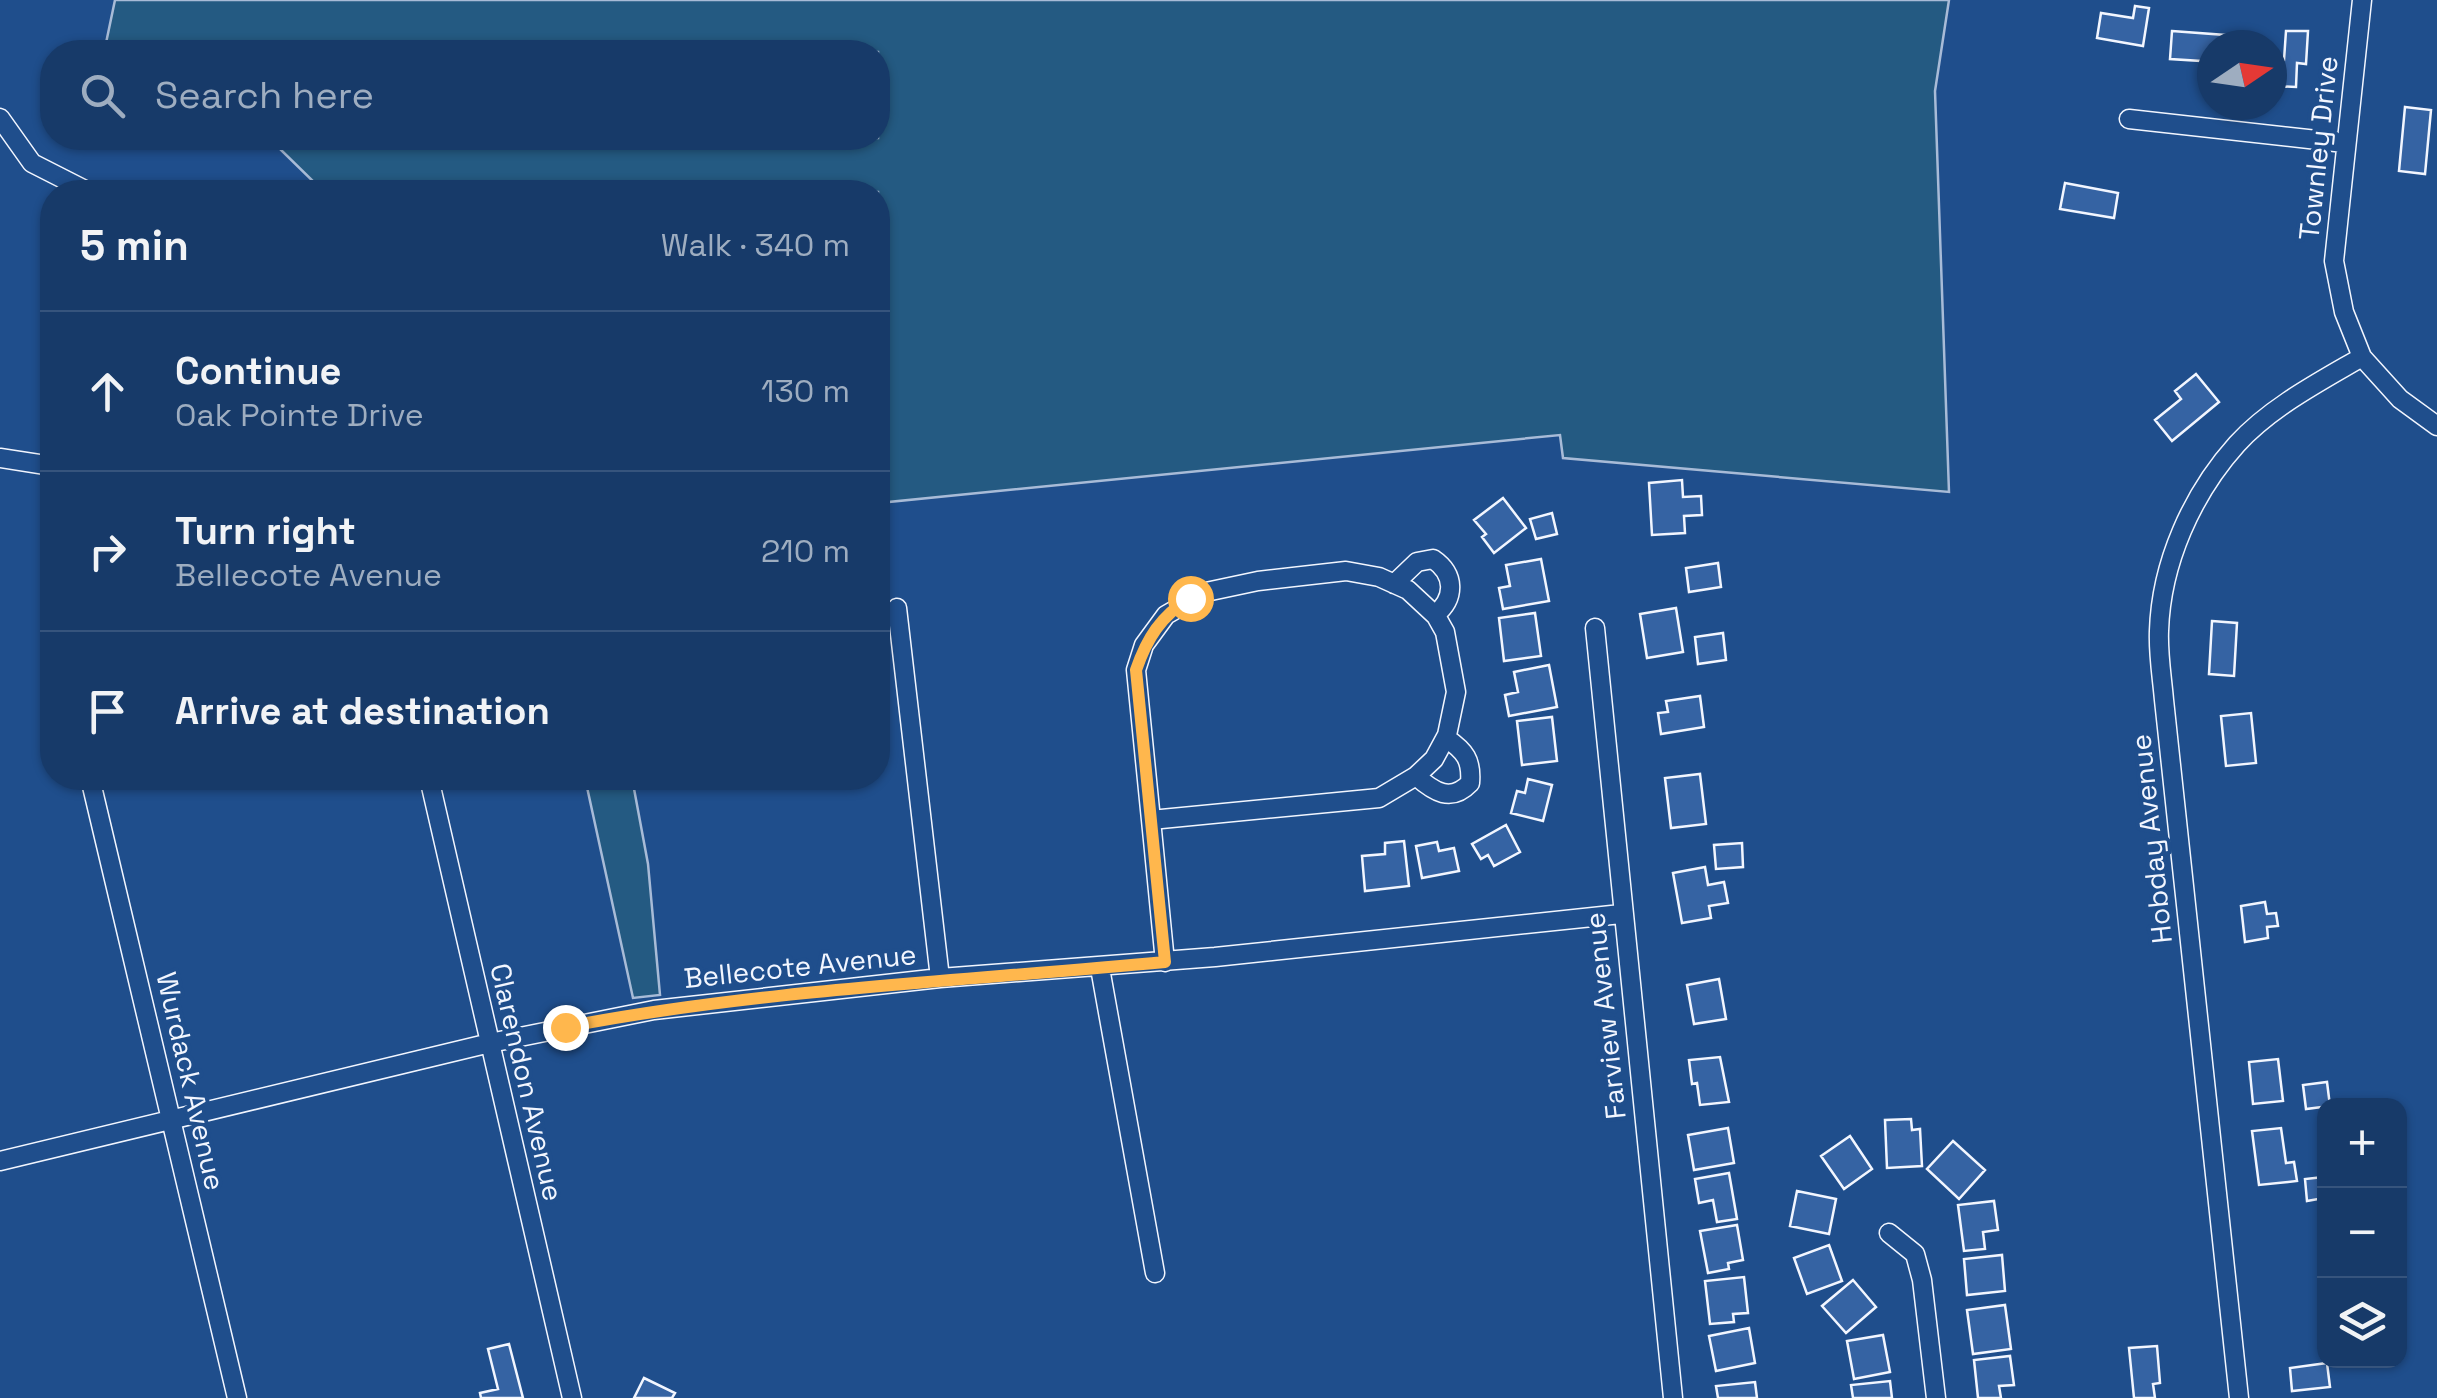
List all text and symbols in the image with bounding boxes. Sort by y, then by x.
north arrow [2197,30,2287,120]
search box [40,40,890,150]
street label: Townley Drive [2290,54,2346,242]
icon: search [75,68,130,123]
text: Search here [155,71,374,119]
text: 5 min [80,219,189,272]
text: Walk · 340 m [661,225,850,265]
text: Continue [175,347,341,395]
icon: ahead [80,364,135,419]
text: 130 m [761,371,850,411]
text: Oak Pointe Drive [175,395,424,435]
text: Turn right [175,507,356,555]
icon: right [80,524,135,579]
text: 210 m [761,531,850,571]
text: Bellecote Avenue [175,555,442,595]
route start [1168,576,1214,622]
icon: arrive [80,684,135,739]
text: Arrive at destination [175,687,550,735]
street label: Hobday Avenue [2122,733,2180,945]
street label: Farview Avenue [1576,911,1634,1121]
street label: Bellecote Avenue [682,936,918,996]
street label: Clarendon Avenue [482,960,572,1204]
street label: Wurdack Avenue [148,968,234,1194]
route end [543,1005,589,1051]
map controls [2317,1098,2407,1368]
button: + [2317,1098,2407,1188]
button: − [2317,1188,2407,1278]
button: layers [2317,1278,2407,1368]

